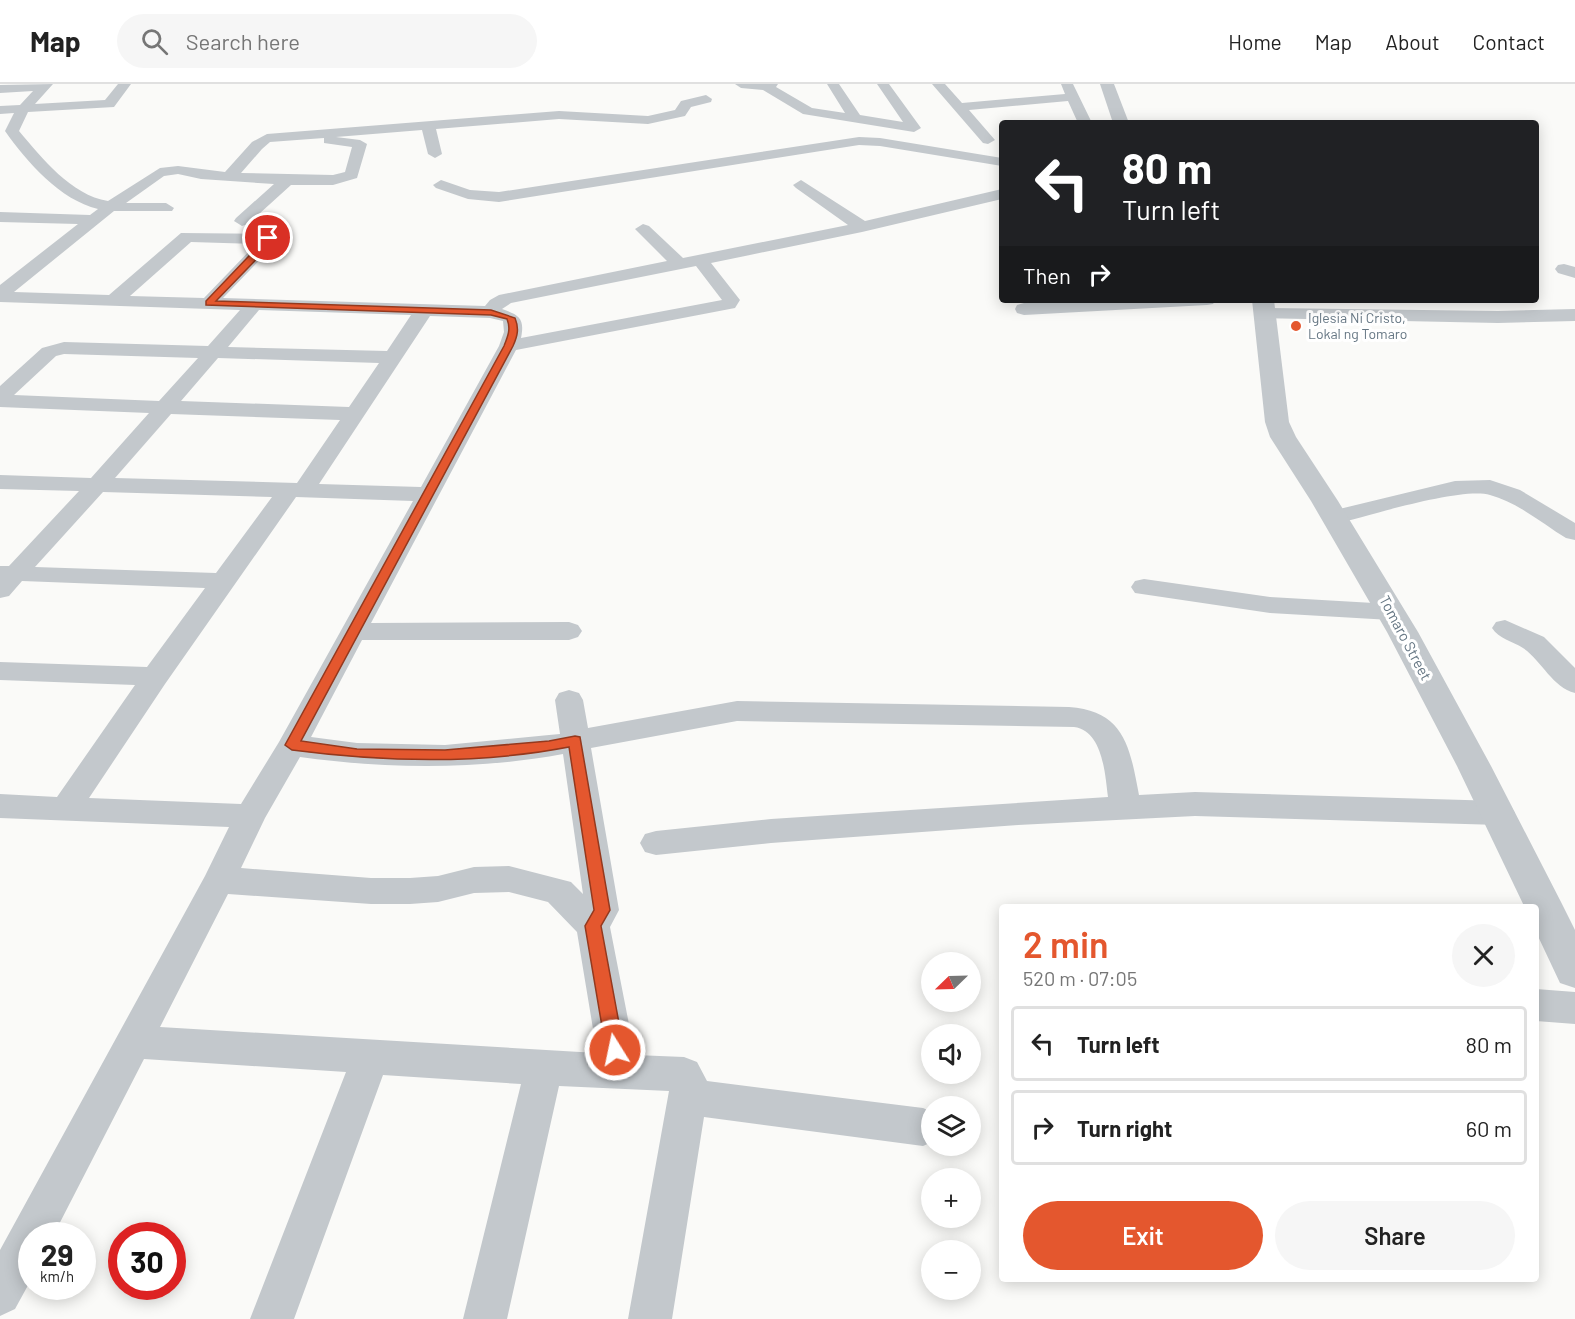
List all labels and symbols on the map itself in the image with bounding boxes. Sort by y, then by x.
pin [242,212,293,263]
place label: Iglesia Ni Cristo, Lokal ng Tomaro [1308,309,1407,342]
marker: Iglesia Ni Cristo, Lokal ng Tomaro [1289,319,1303,333]
street label: Tomaro Street [1376,592,1436,683]
north arrow [921,952,981,1012]
position arrow [583,1018,647,1082]
speed limit sign: 30 [108,1222,186,1300]

